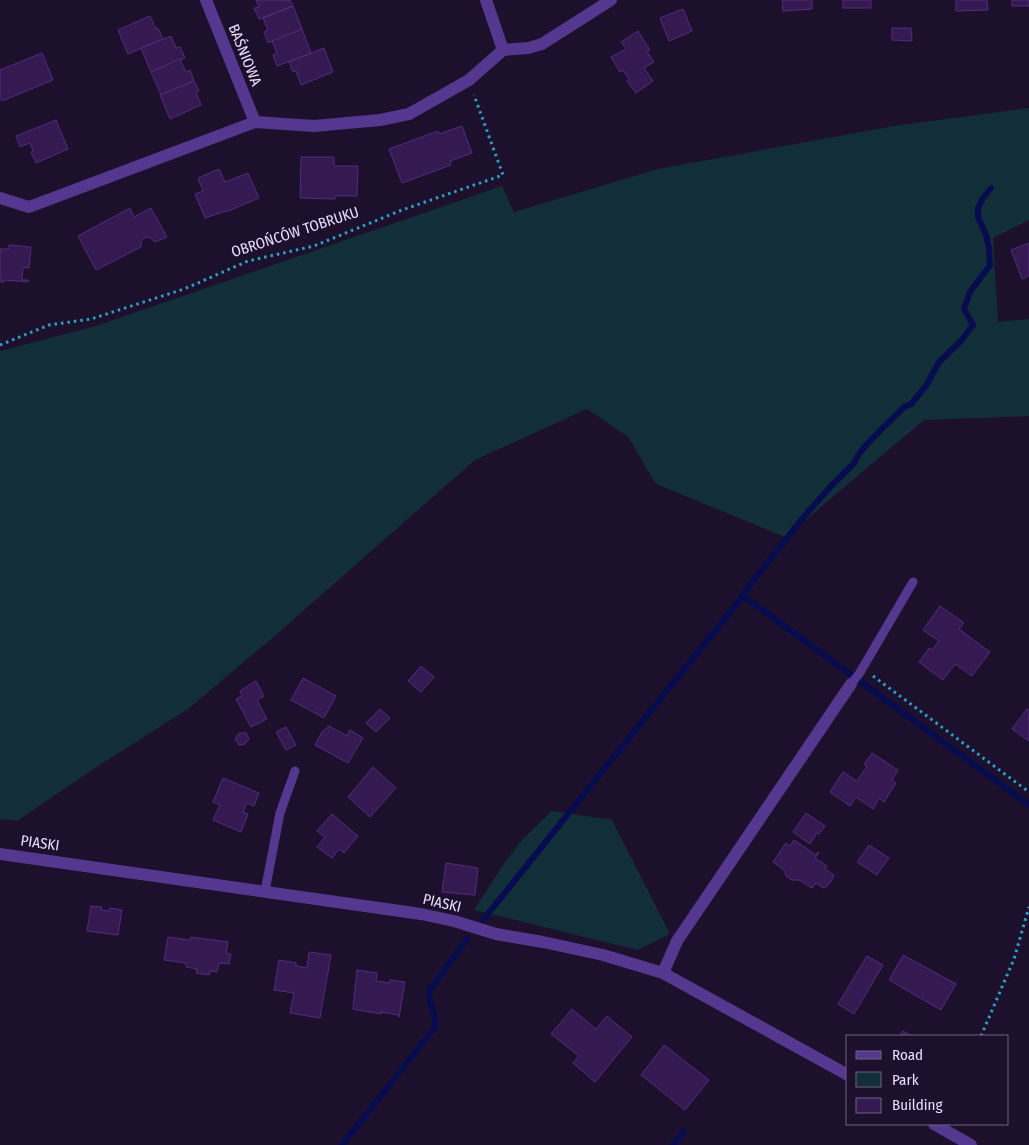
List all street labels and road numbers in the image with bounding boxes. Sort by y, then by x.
street label: BAŚNIOWA [224,21,266,89]
street label: OBROŃCÓW TOBRUKU [229,203,361,261]
street label: PIASKI [19,831,61,855]
street label: PIASKI [421,890,463,916]

